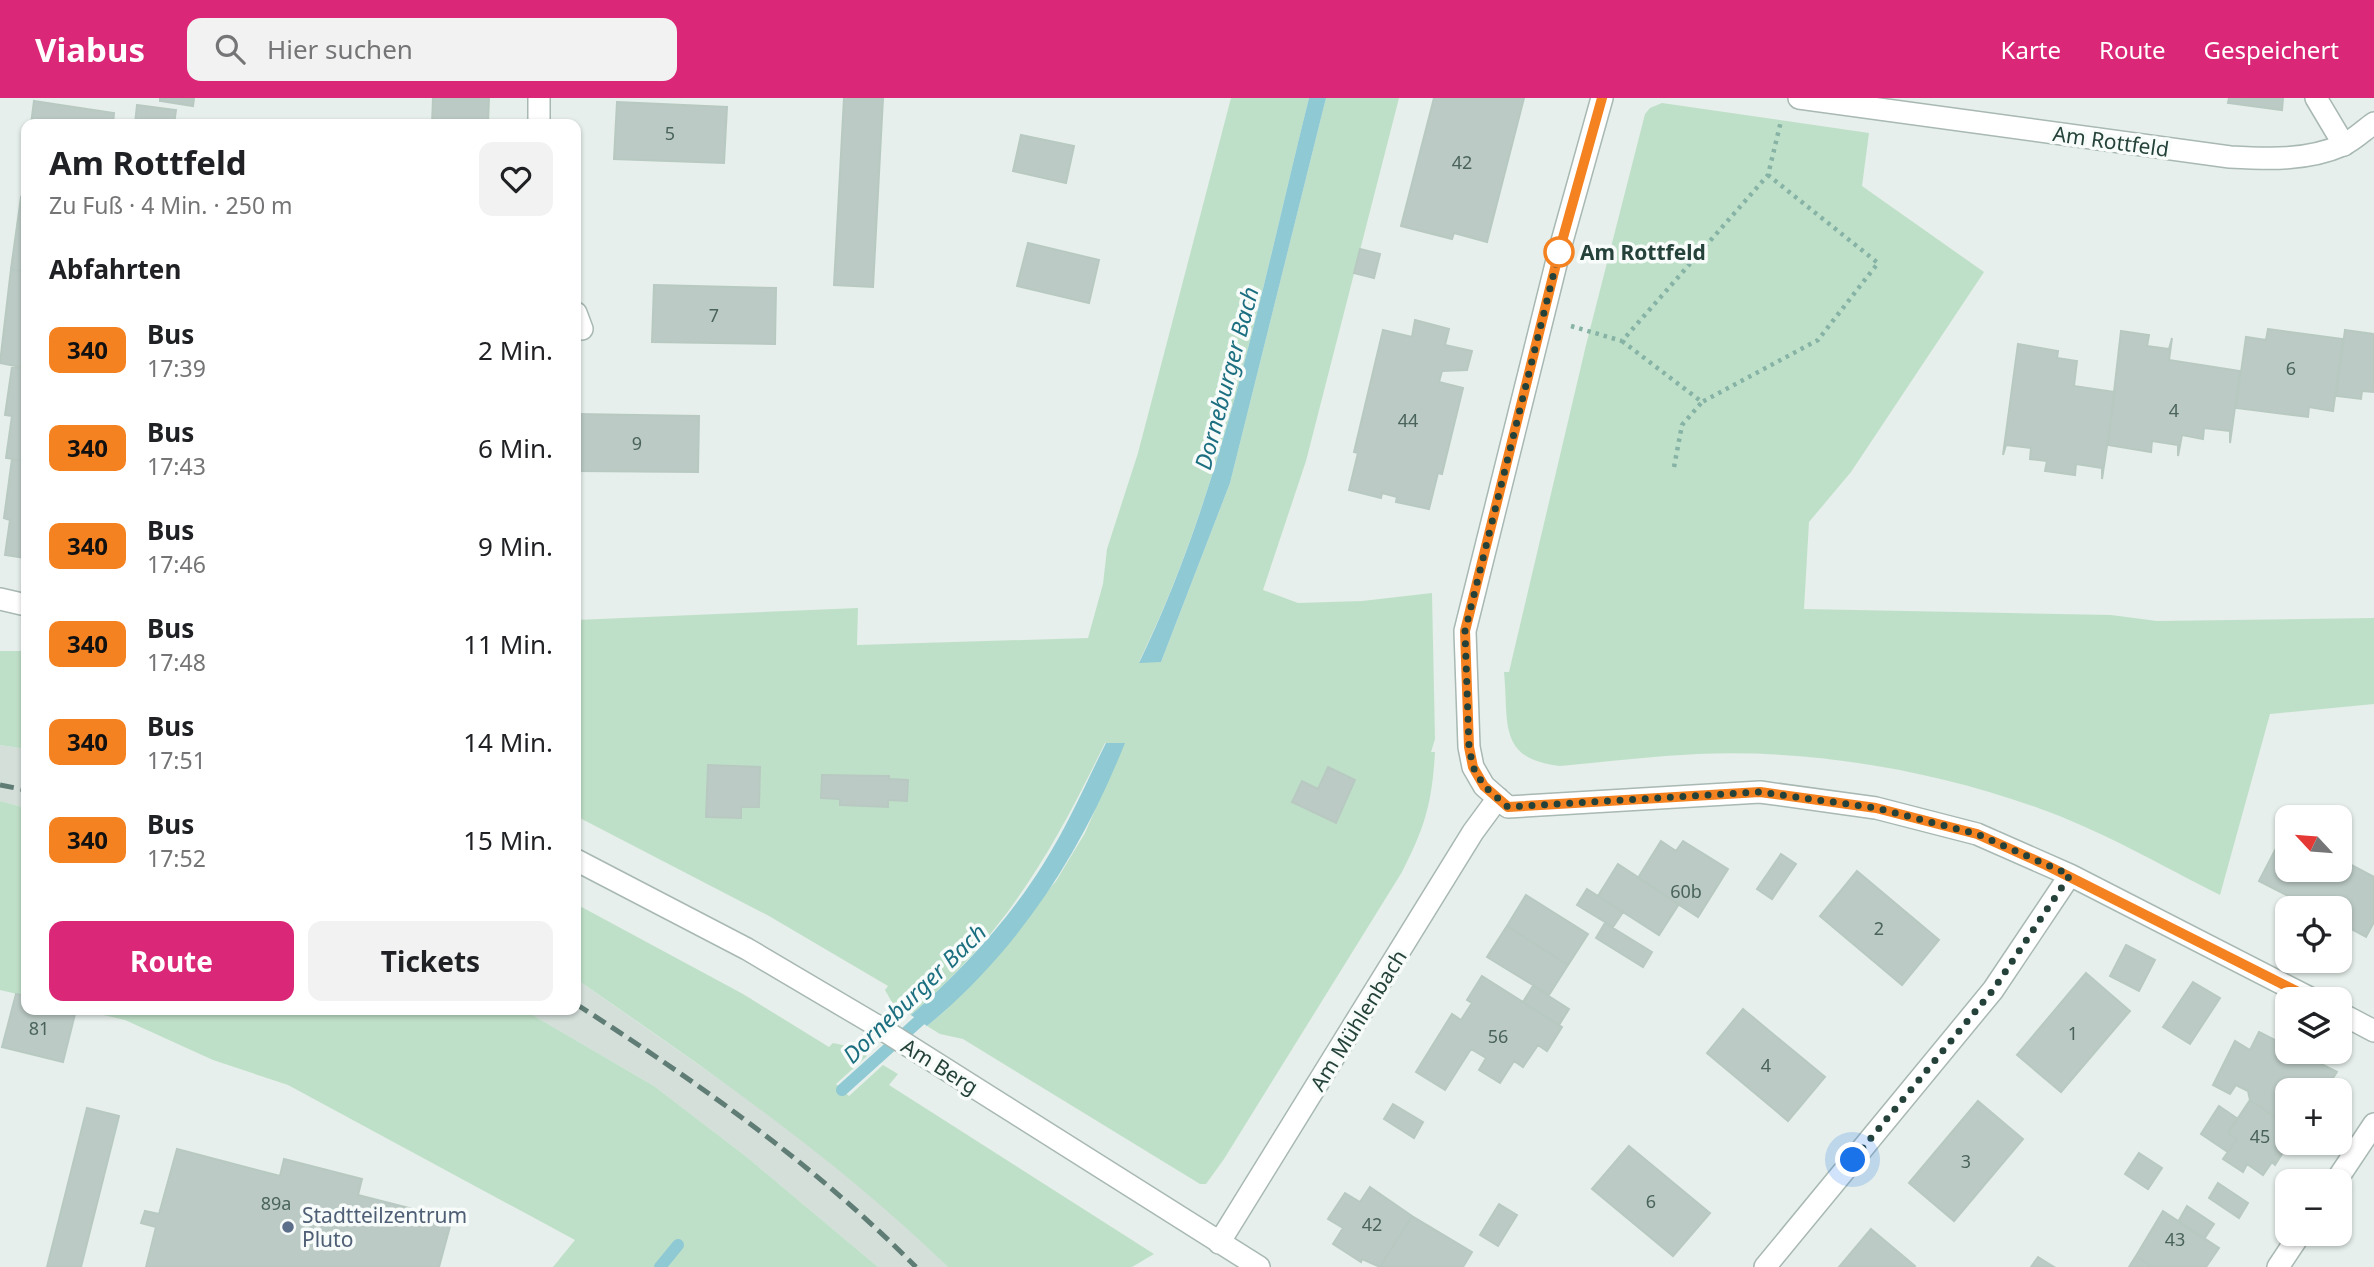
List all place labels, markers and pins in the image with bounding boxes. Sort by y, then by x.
marker: Am Rottfeld [1544,237,1574,267]
place label: Am Rottfeld [1580,238,1706,266]
place label: Stadtteilzentrum Pluto [302,1201,467,1253]
marker: Stadtteilzentrum Pluto [280,1219,296,1235]

